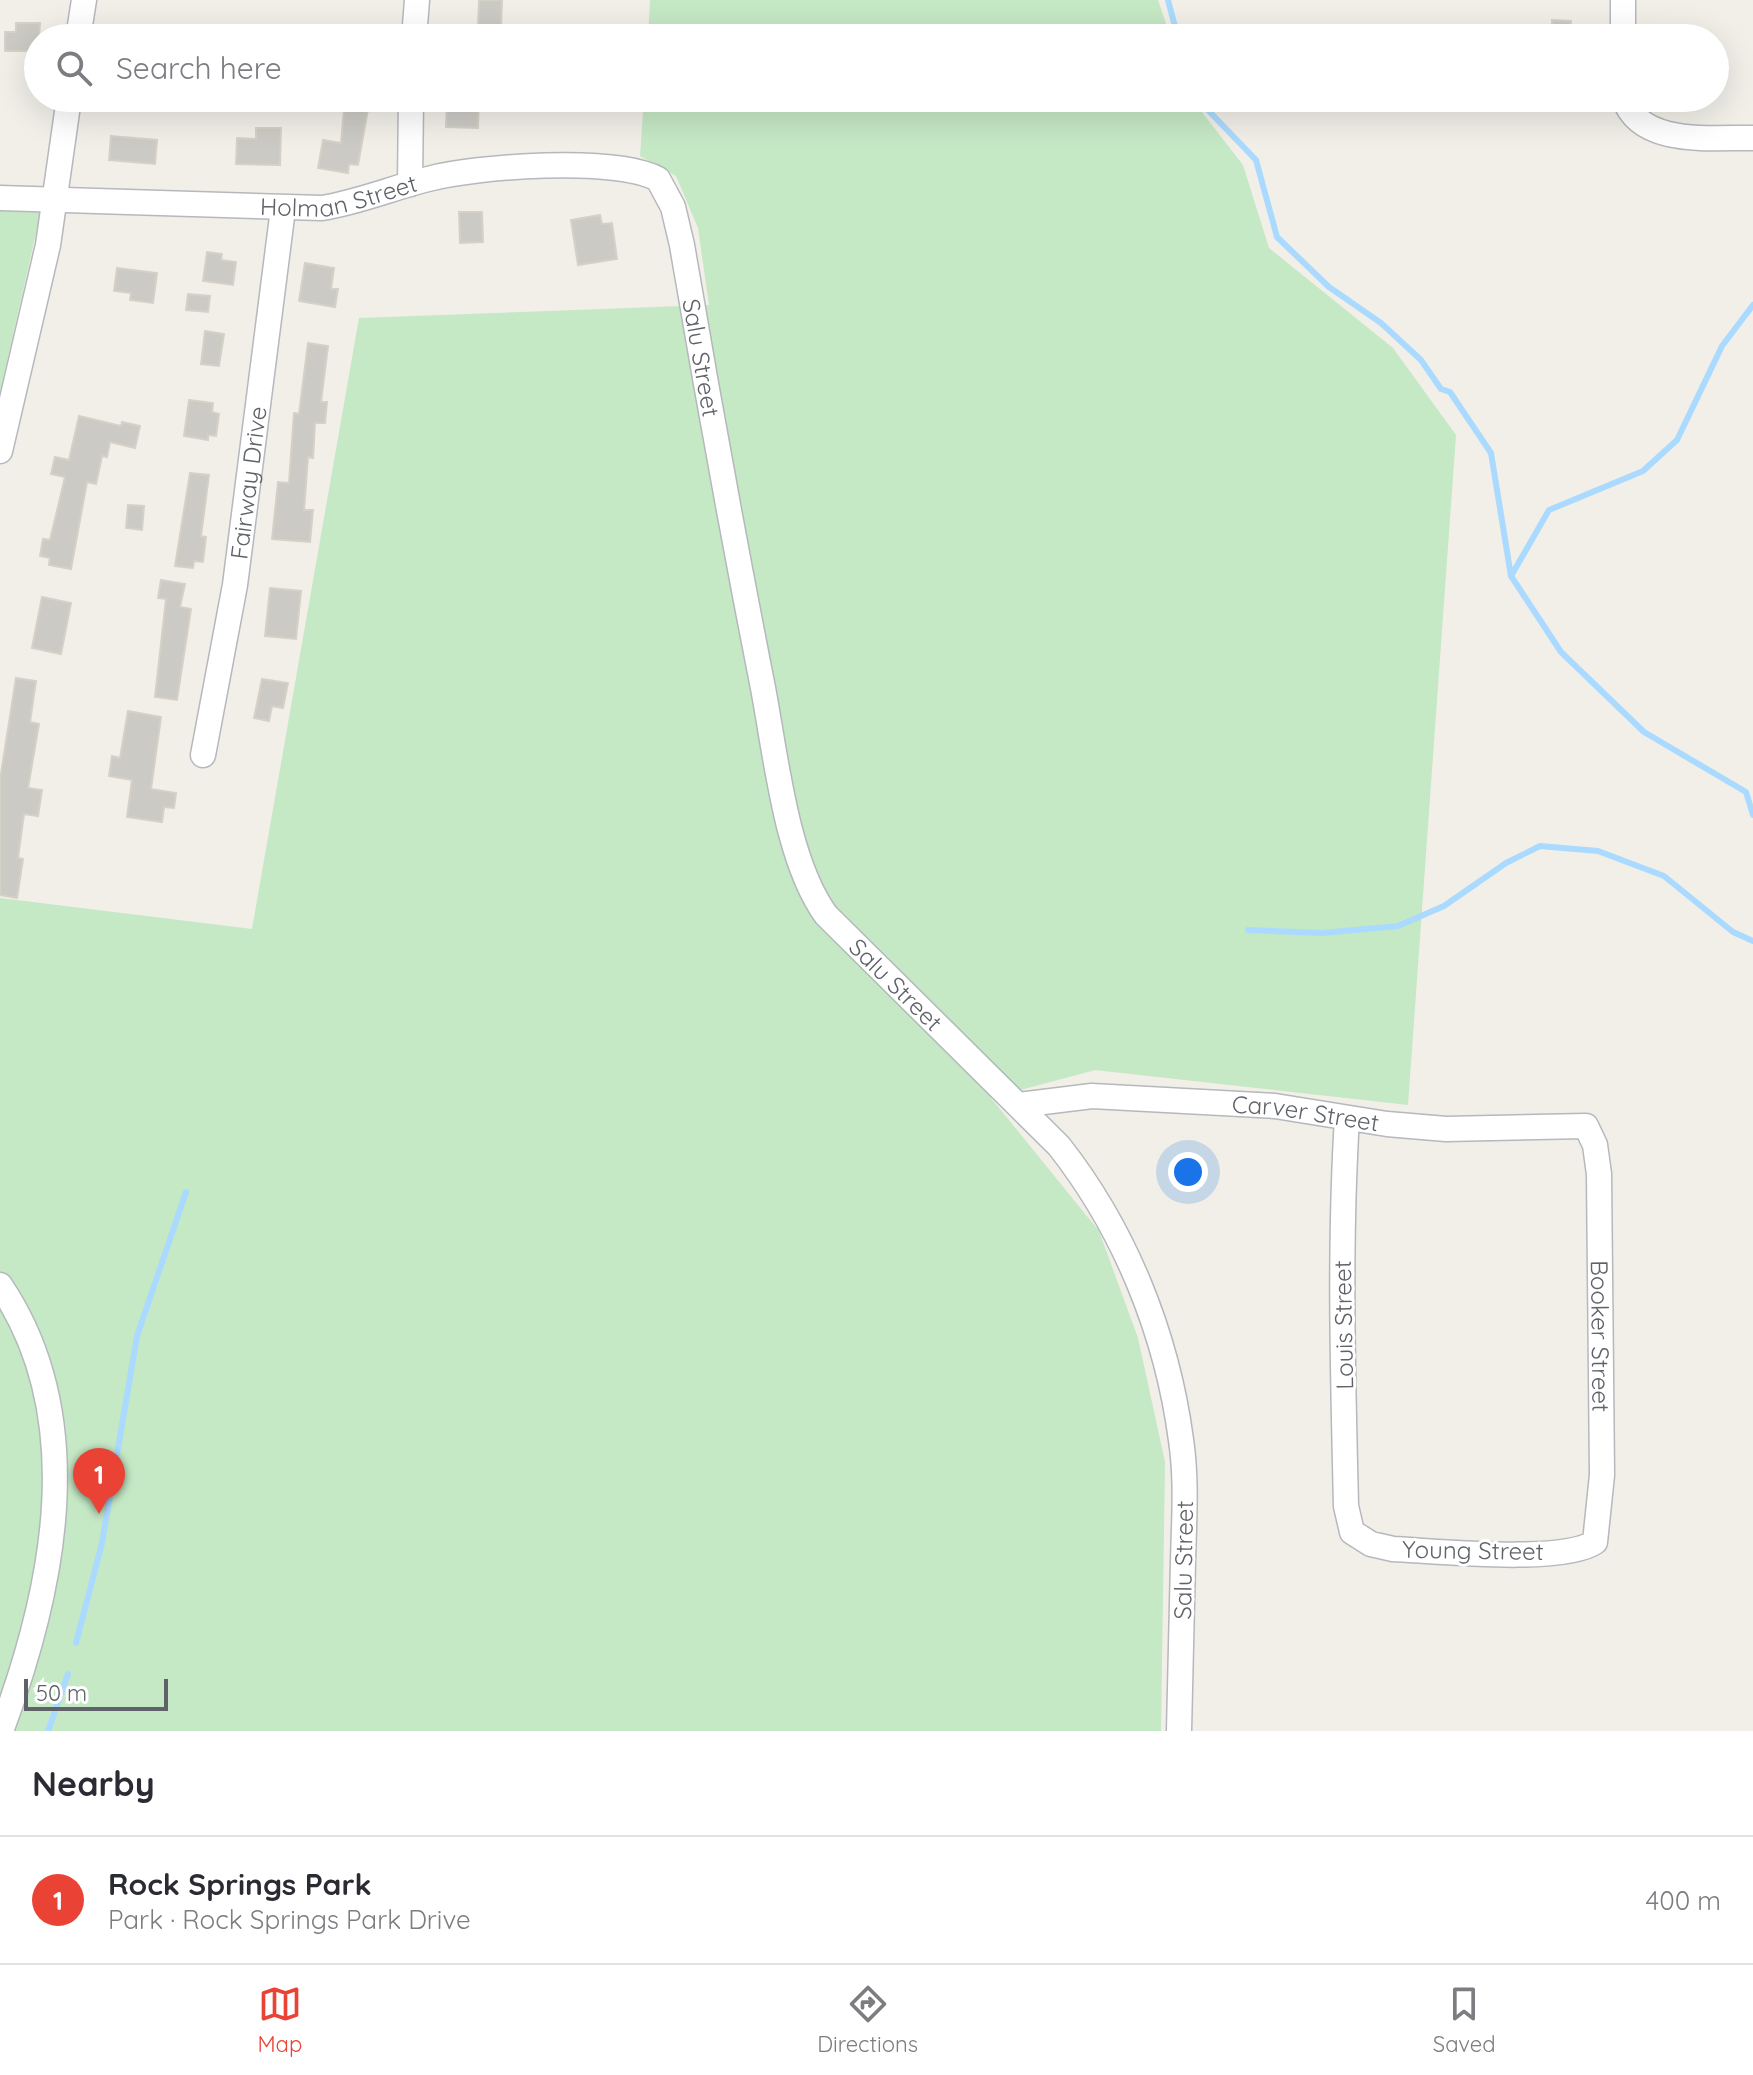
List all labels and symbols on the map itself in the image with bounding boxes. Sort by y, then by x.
street label: Holman Street [260,168,420,223]
street label: Salu Street [676,296,727,419]
street label: Fairway Drive [223,405,273,561]
street label: Salu Street [843,932,949,1037]
street label: Carver Street [1231,1089,1381,1138]
your location [1168,1152,1208,1192]
street label: Louis Street [1327,1260,1359,1390]
street label: Booker Street [1585,1260,1616,1412]
pin: 1 [73,1448,125,1514]
street label: Salu Street [1167,1500,1199,1620]
street label: Young Street [1402,1534,1544,1566]
scale bar [24,1675,168,1711]

